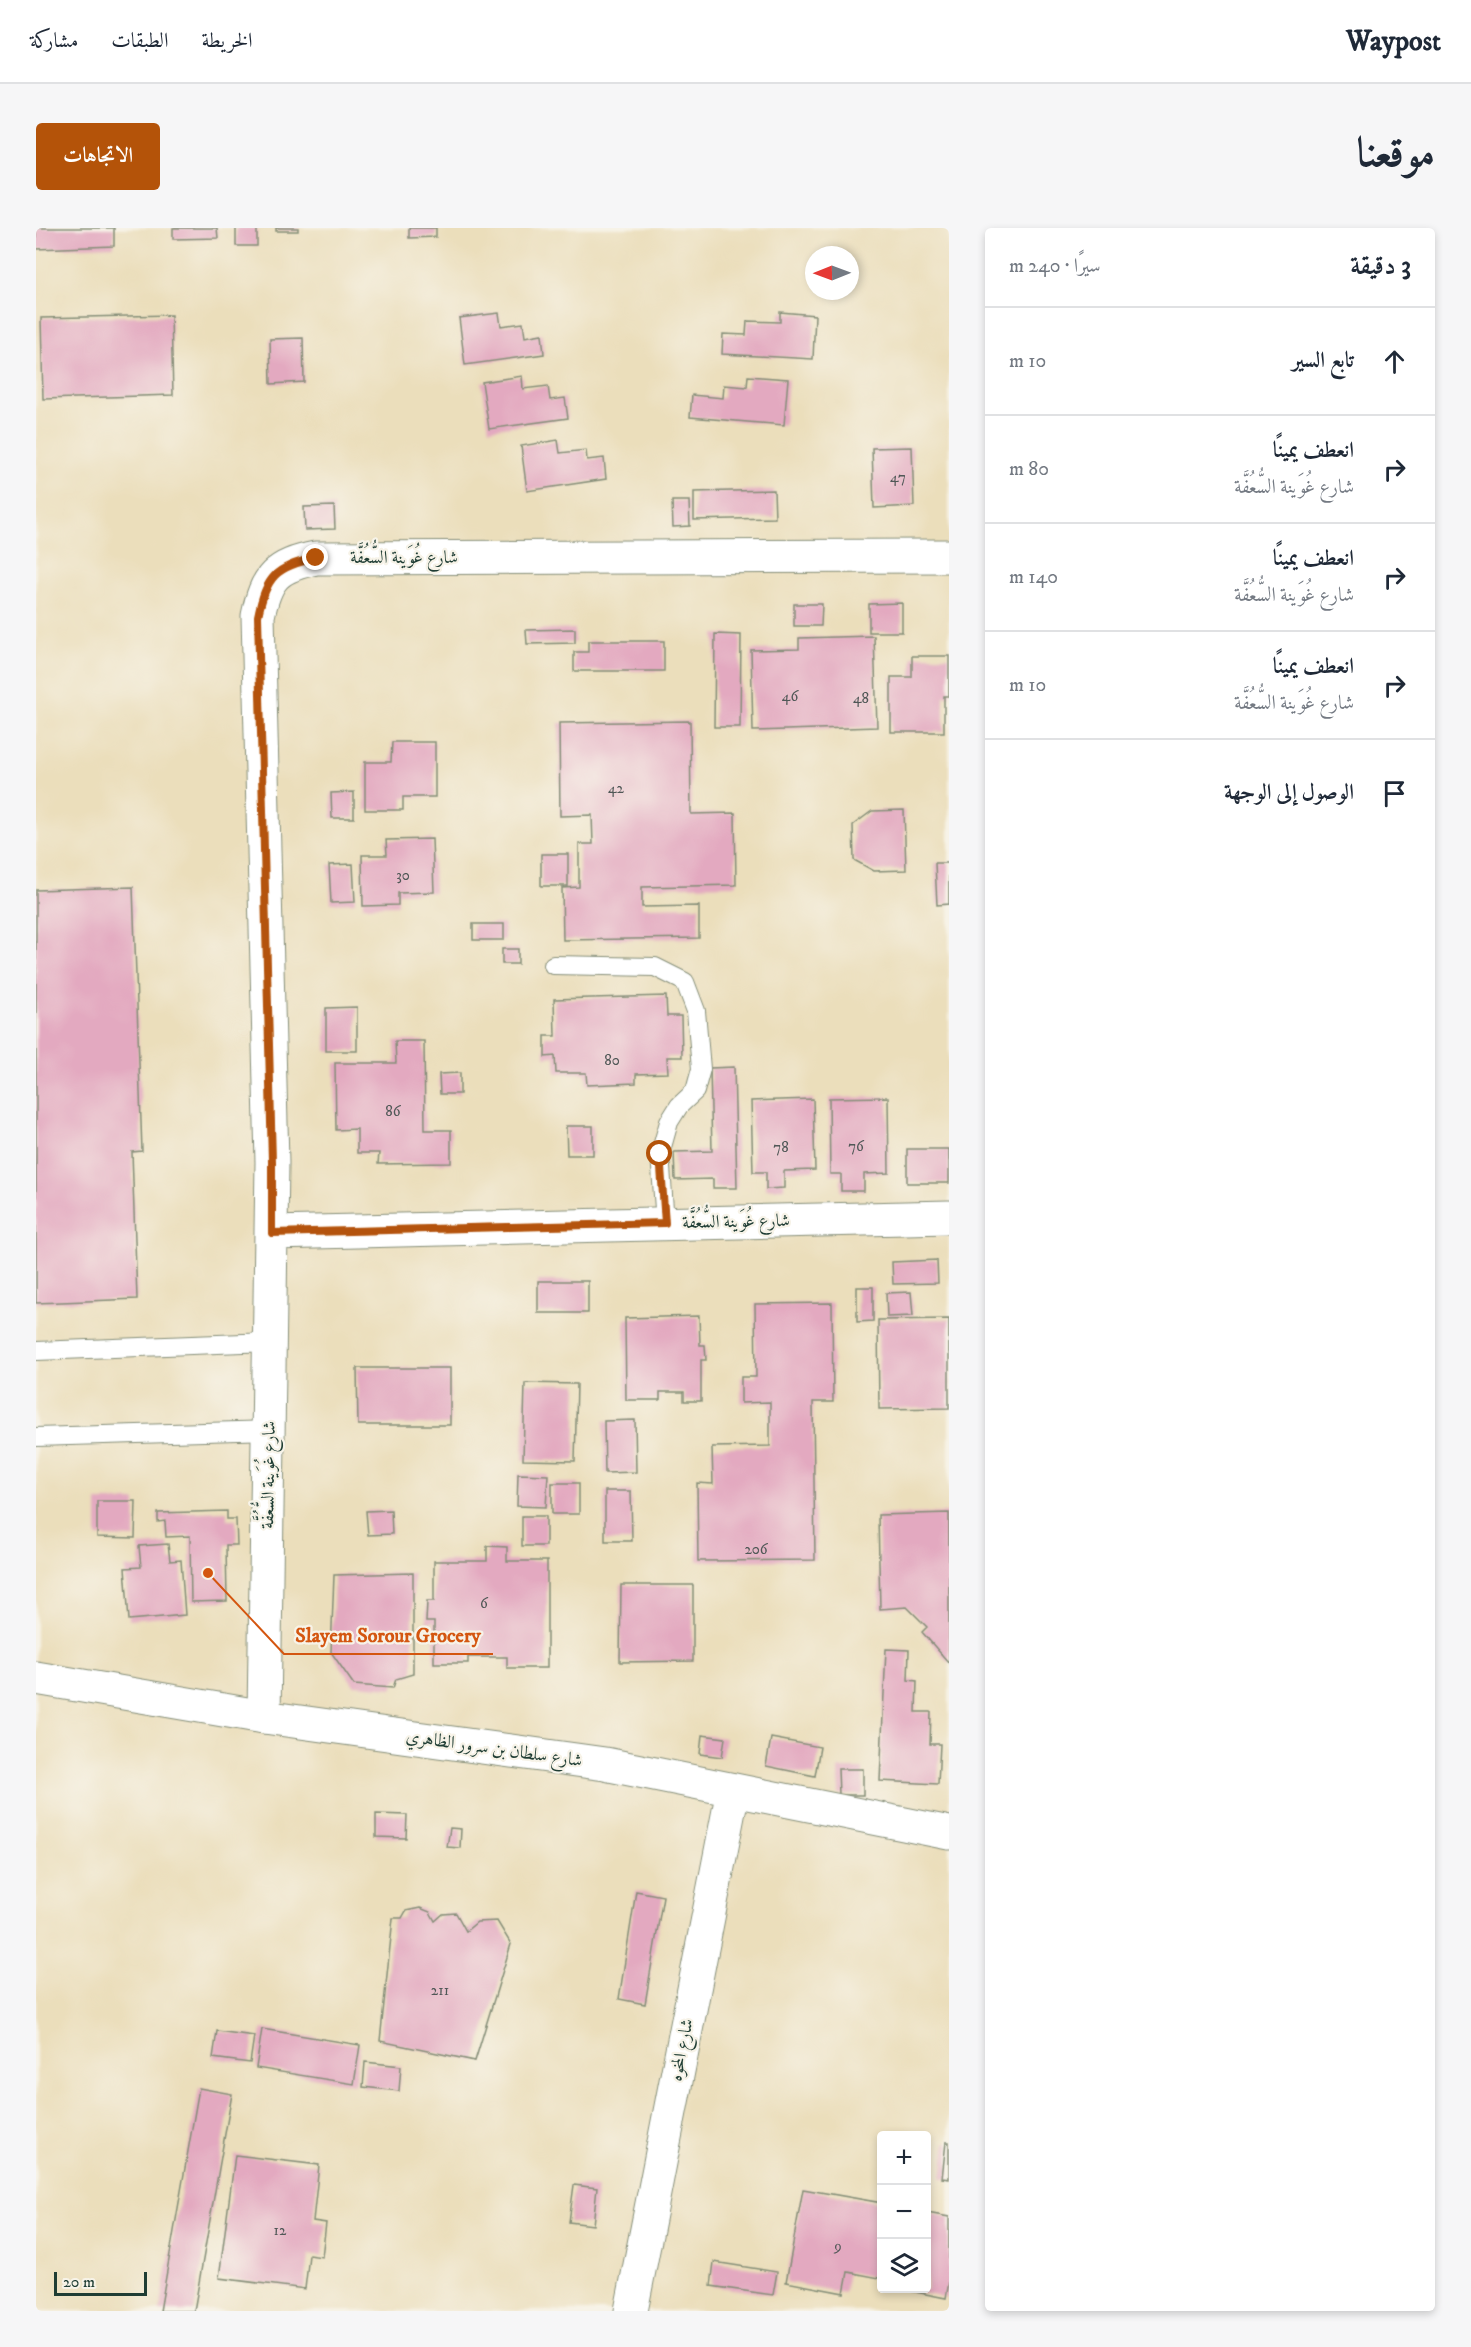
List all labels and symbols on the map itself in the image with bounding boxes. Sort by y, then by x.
north arrow [805,246,859,300]
house number: 47 [890,468,906,487]
street label: شارع غُوَينة السُّعُفَّة [350,539,458,572]
route end [302,544,328,570]
house number: 46 [782,687,799,706]
house number: 48 [853,689,869,708]
house number: 42 [608,779,625,798]
house number: 30 [396,866,410,885]
house number: 80 [604,1051,620,1070]
house number: 86 [385,1102,402,1121]
house number: 76 [848,1137,865,1156]
house number: 78 [773,1138,789,1157]
route start [646,1140,672,1166]
street label: شارع غُوَينة السُّعُفَّة [682,1202,790,1237]
street label: شارع غُوَينة السُّعُفَّة [249,1421,284,1529]
house number: 206 [744,1540,769,1559]
house number: 6 [480,1594,489,1613]
callout: Slayem Sorour Grocery [284,1616,493,1654]
text: Slayem Sorour Grocery [295,1624,481,1649]
street label: شارع سلطان بن سرور الظاهري [404,1726,584,1775]
house number: 211 [431,1981,449,2000]
street label: شارع المخوه [665,2017,702,2084]
house number: 12 [274,2221,287,2240]
house number: 9 [833,2237,842,2256]
scale bar [54,2269,147,2296]

